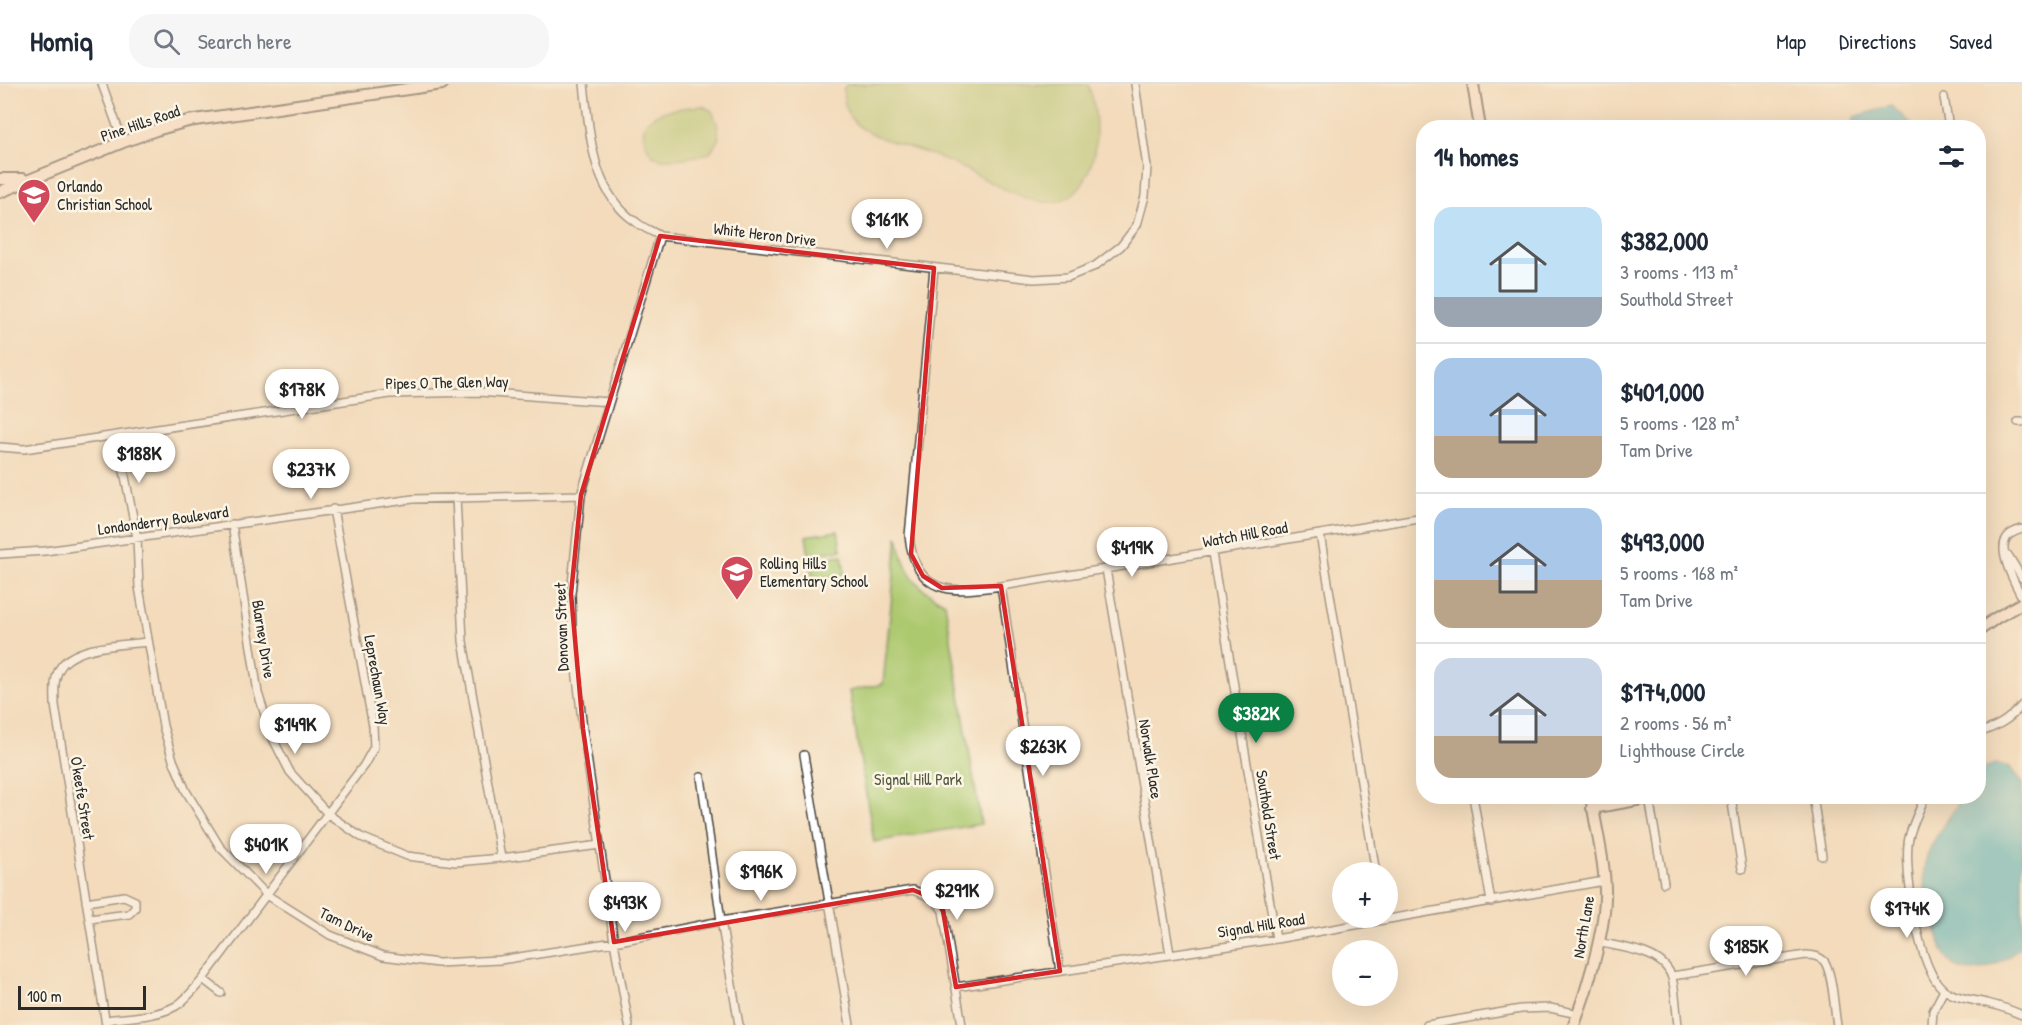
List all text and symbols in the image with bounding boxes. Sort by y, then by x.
search box [129,14,549,68]
text: Homiq [30,22,93,60]
icon: search [150,25,183,58]
text: Search here [198,26,292,56]
text: Map [1776,27,1806,56]
text: Directions [1839,27,1916,56]
text: Saved [1949,27,1992,56]
street label: Pine Hills Road [97,99,183,147]
text: 14 homes [1434,139,1519,174]
icon: filters [1935,140,1968,173]
place label: Orlando Christian School [57,175,153,215]
school or university icon: Orlando Christian School [16,177,52,224]
pin: $161K [845,199,929,250]
text: $161K [865,205,909,232]
street label: White Heron Drive [712,217,818,251]
text: $382,000 [1620,223,1708,258]
icon: home [1482,231,1554,303]
text: 3 rooms · 113 m² [1620,258,1738,285]
text: Southold Street [1620,285,1733,312]
pin: $178K [260,369,344,420]
street label: Pipes O The Glen Way [385,370,509,394]
text: $401,000 [1620,374,1704,409]
text: $178K [279,375,325,402]
icon: home [1482,382,1554,454]
text: 5 rooms · 128 m² [1620,409,1739,436]
pin: $188K [97,433,181,484]
text: Tam Drive [1620,436,1693,463]
text: $188K [116,439,162,466]
pin: $237K [269,449,353,500]
text: $237K [287,455,335,482]
street label: Londonderry Boulevard [96,500,230,540]
street label: Watch Hill Road [1201,516,1289,552]
text: $493,000 [1620,524,1704,559]
pin: $419K [1090,527,1174,578]
icon: home [1482,532,1554,604]
text: $419K [1111,533,1153,560]
place label: Rolling Hills Elementary School [760,552,869,592]
school or university icon: Rolling Hills Elementary School [719,554,755,601]
text: 5 rooms · 168 m² [1620,559,1738,586]
street label: Donovan Street [548,582,574,672]
text: Tam Drive [1620,586,1693,613]
street label: Blarney Drive [247,598,281,680]
street label: Leprechaun Way [359,633,397,727]
text: $174,000 [1620,674,1705,709]
icon: home [1482,682,1554,754]
pin: $382K [1214,693,1298,744]
text: $382K [1232,699,1280,726]
pin: $149K [253,704,337,755]
text: 2 rooms · 56 m² [1620,709,1732,736]
text: $149K [274,710,316,737]
street label: Norwalk Place [1134,718,1168,801]
pin: $263K [1001,726,1085,777]
text: $263K [1020,732,1066,759]
text: Lighthouse Circle [1620,736,1745,763]
street label: O'keefe Street [66,755,101,842]
park label: Signal Hill Park [874,768,962,790]
street label: Southold Street [1251,769,1287,862]
pin: $401K [224,824,308,875]
text: $401K [244,830,288,857]
pin: $196K [719,851,803,902]
text: $196K [739,857,783,884]
map controls [1332,862,1398,1006]
button: + [1332,862,1398,928]
pin: $291K [915,870,999,921]
text: $291K [935,876,979,903]
pin: $493K [583,882,667,933]
text: $493K [603,888,647,915]
pin: $174K [1865,888,1949,939]
street label: North Lane [1567,894,1599,960]
text: $174K [1884,894,1930,921]
street label: Tam Drive [316,901,379,947]
street label: Signal Hill Road [1216,907,1306,943]
pin: $185K [1704,926,1788,977]
text: $185K [1724,932,1768,959]
button: − [1332,940,1398,1006]
scale bar [18,983,146,1010]
text: 100 m [27,985,62,1007]

